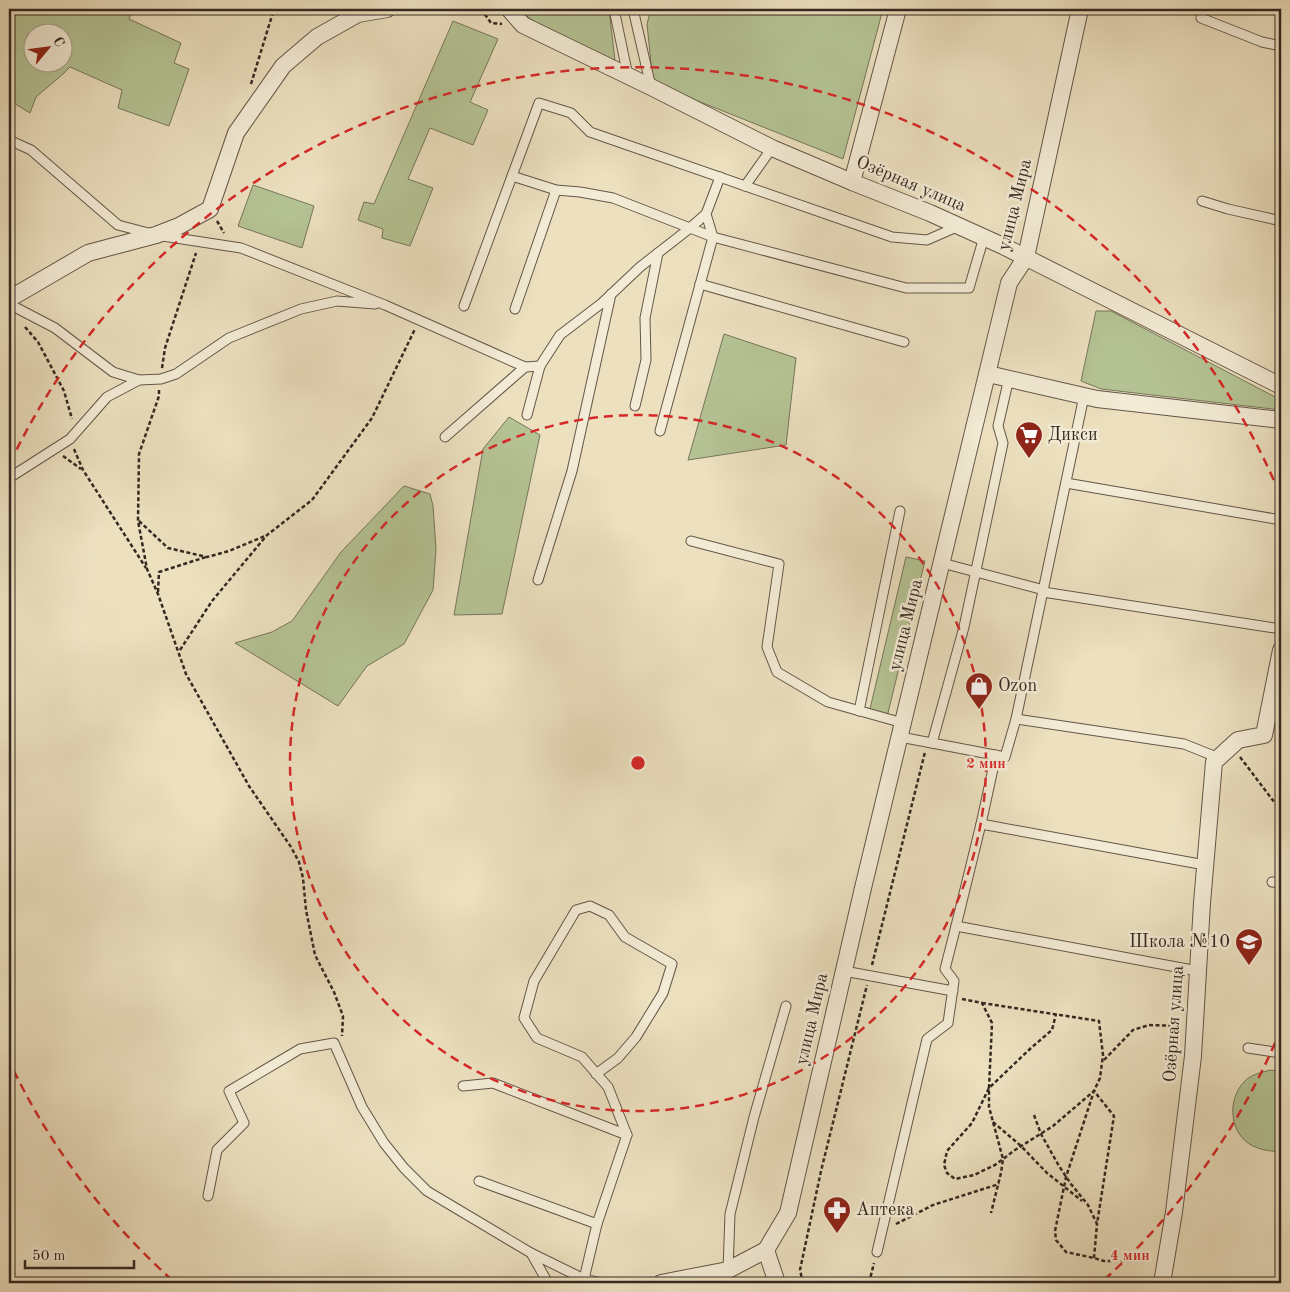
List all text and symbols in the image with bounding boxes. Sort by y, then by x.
north arrow [22,22,72,72]
text: С [50,35,67,50]
street label: Озёрная улица [854,153,969,215]
street label: улица Мира [995,157,1035,253]
supermarket icon: Дикси [1014,420,1044,459]
place label: Дикси [1048,426,1098,444]
street label: улица Мира [886,577,926,673]
shop icon: Ozon [964,671,994,710]
place label: Ozon [998,677,1037,695]
centre of rings [629,754,647,772]
text: 2 мин [966,757,1006,772]
school or university icon: Школа №10 [1234,927,1264,966]
place label: Школа №10 [1129,933,1230,951]
street label: Озёрная улица [1161,965,1187,1083]
street label: улица Мира [793,971,831,1067]
pharmacy icon: Аптека [822,1195,852,1234]
place label: Аптека [856,1201,914,1219]
scale bar [25,1237,134,1269]
text: 50 m [32,1249,66,1264]
text: 4 мин [1110,1249,1150,1264]

